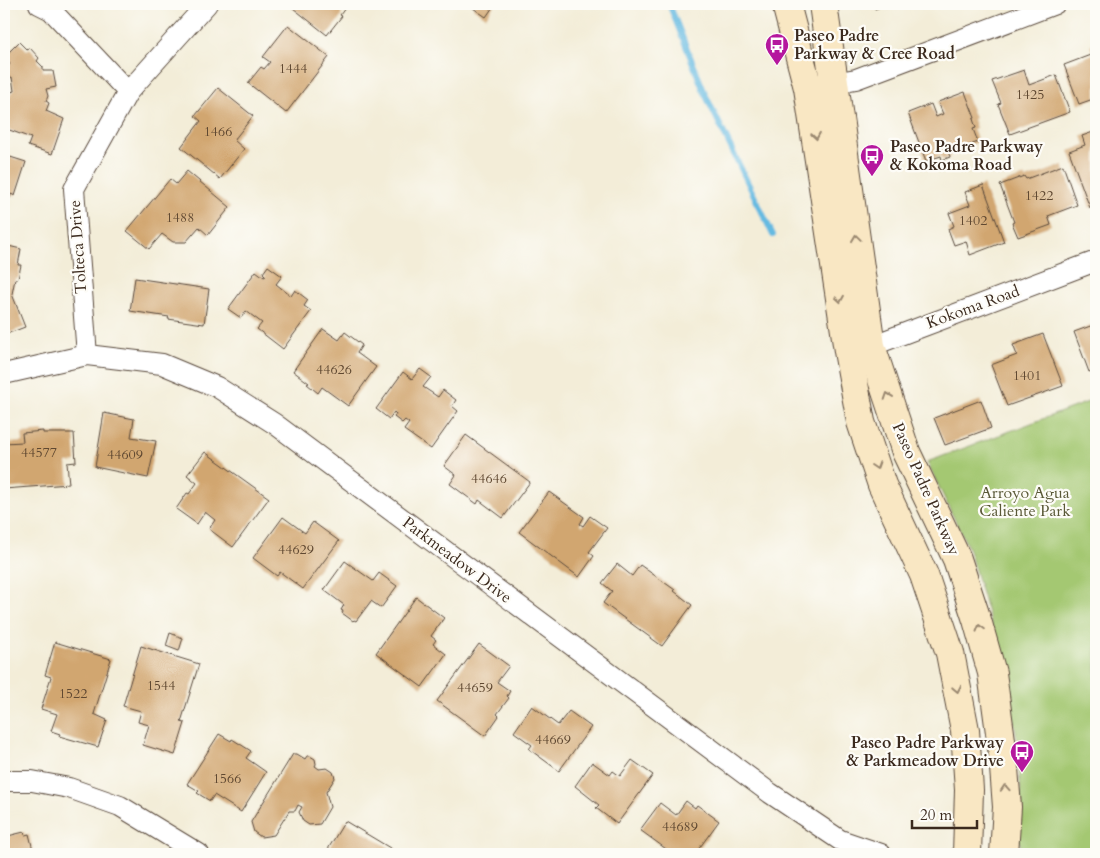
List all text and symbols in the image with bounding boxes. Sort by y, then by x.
place label: Paseo Padre Parkway & Cree Road [794,25,955,65]
bus stop icon: Paseo Padre Parkway & Cree Road [764,32,790,66]
house number: 1444 [279,59,307,78]
house number: 1425 [1016,85,1044,104]
house number: 1466 [204,122,232,141]
one-way arrow [810,132,820,141]
place label: Paseo Padre Parkway & Kokoma Road [890,136,1043,176]
bus stop icon: Paseo Padre Parkway & Kokoma Road [859,143,885,177]
house number: 1422 [1025,186,1053,205]
street label: Tolteca Drive [64,199,92,295]
house number: 1488 [166,208,194,227]
house number: 1402 [959,211,987,230]
one-way arrow [851,233,862,241]
street label: Kokoma Road [923,280,1023,334]
one-way arrow [835,294,845,303]
house number: 44626 [316,360,352,379]
house number: 1401 [1013,366,1041,385]
one-way arrow [883,393,893,401]
street label: Paseo Padre Parkway [887,419,965,559]
house number: 44577 [21,443,57,462]
house number: 44609 [107,445,143,464]
one-way arrow [870,461,880,470]
house number: 44646 [471,469,507,488]
park label: Arroyo Agua Caliente Park [979,482,1071,522]
street label: Parkmeadow Drive [398,512,516,608]
house number: 44629 [278,540,314,559]
one-way arrow [975,625,985,633]
house number: 1544 [147,676,175,695]
house number: 44659 [457,678,493,697]
house number: 1522 [59,684,87,703]
one-way arrow [951,685,962,694]
house number: 44669 [535,730,571,749]
place label: Paseo Padre Parkway & Parkmeadow Drive [847,732,1004,772]
bus stop icon: Paseo Padre Parkway & Parkmeadow Drive [1009,739,1035,773]
house number: 1566 [213,769,241,788]
one-way arrow [1000,784,1011,792]
scale bar [912,798,978,830]
text: 20 m [920,805,952,825]
house number: 44689 [662,817,698,836]

